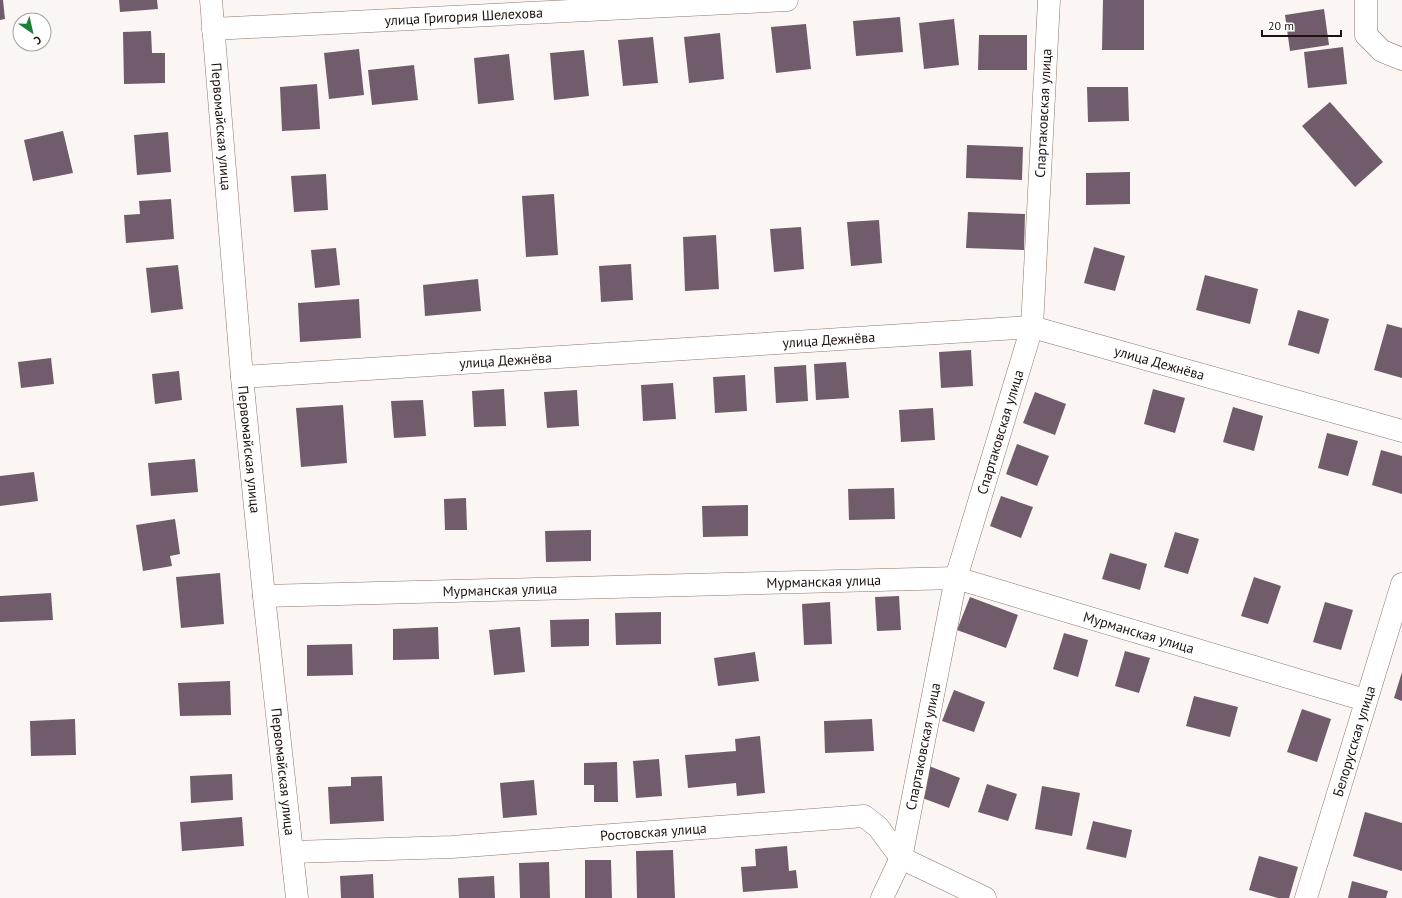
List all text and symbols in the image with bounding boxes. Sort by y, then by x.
street label: улица Григория Шелехова [384,3,543,29]
north arrow [12,12,52,52]
scale bar [1262,12,1341,38]
text: 20 m [1268,18,1294,33]
text: С [31,33,44,48]
street label: Спартаковская улица [1031,48,1055,178]
street label: Первомайская улица [207,62,236,191]
street label: улица Дежнёва [782,328,876,352]
street label: улица Дежнёва [1112,342,1207,384]
street label: улица Дежнёва [458,348,552,372]
street label: Спартаковская улица [973,368,1028,497]
street label: Первомайская улица [234,385,265,514]
street label: Мурманская улица [766,571,881,592]
street label: Мурманская улица [442,579,558,600]
street label: Мурманская улица [1081,607,1196,658]
street label: Спартаковская улица [902,681,944,812]
street label: Белорусская улица [1329,684,1379,799]
street label: Первомайская улица [267,707,299,836]
street label: Ростовская улица [599,819,707,845]

